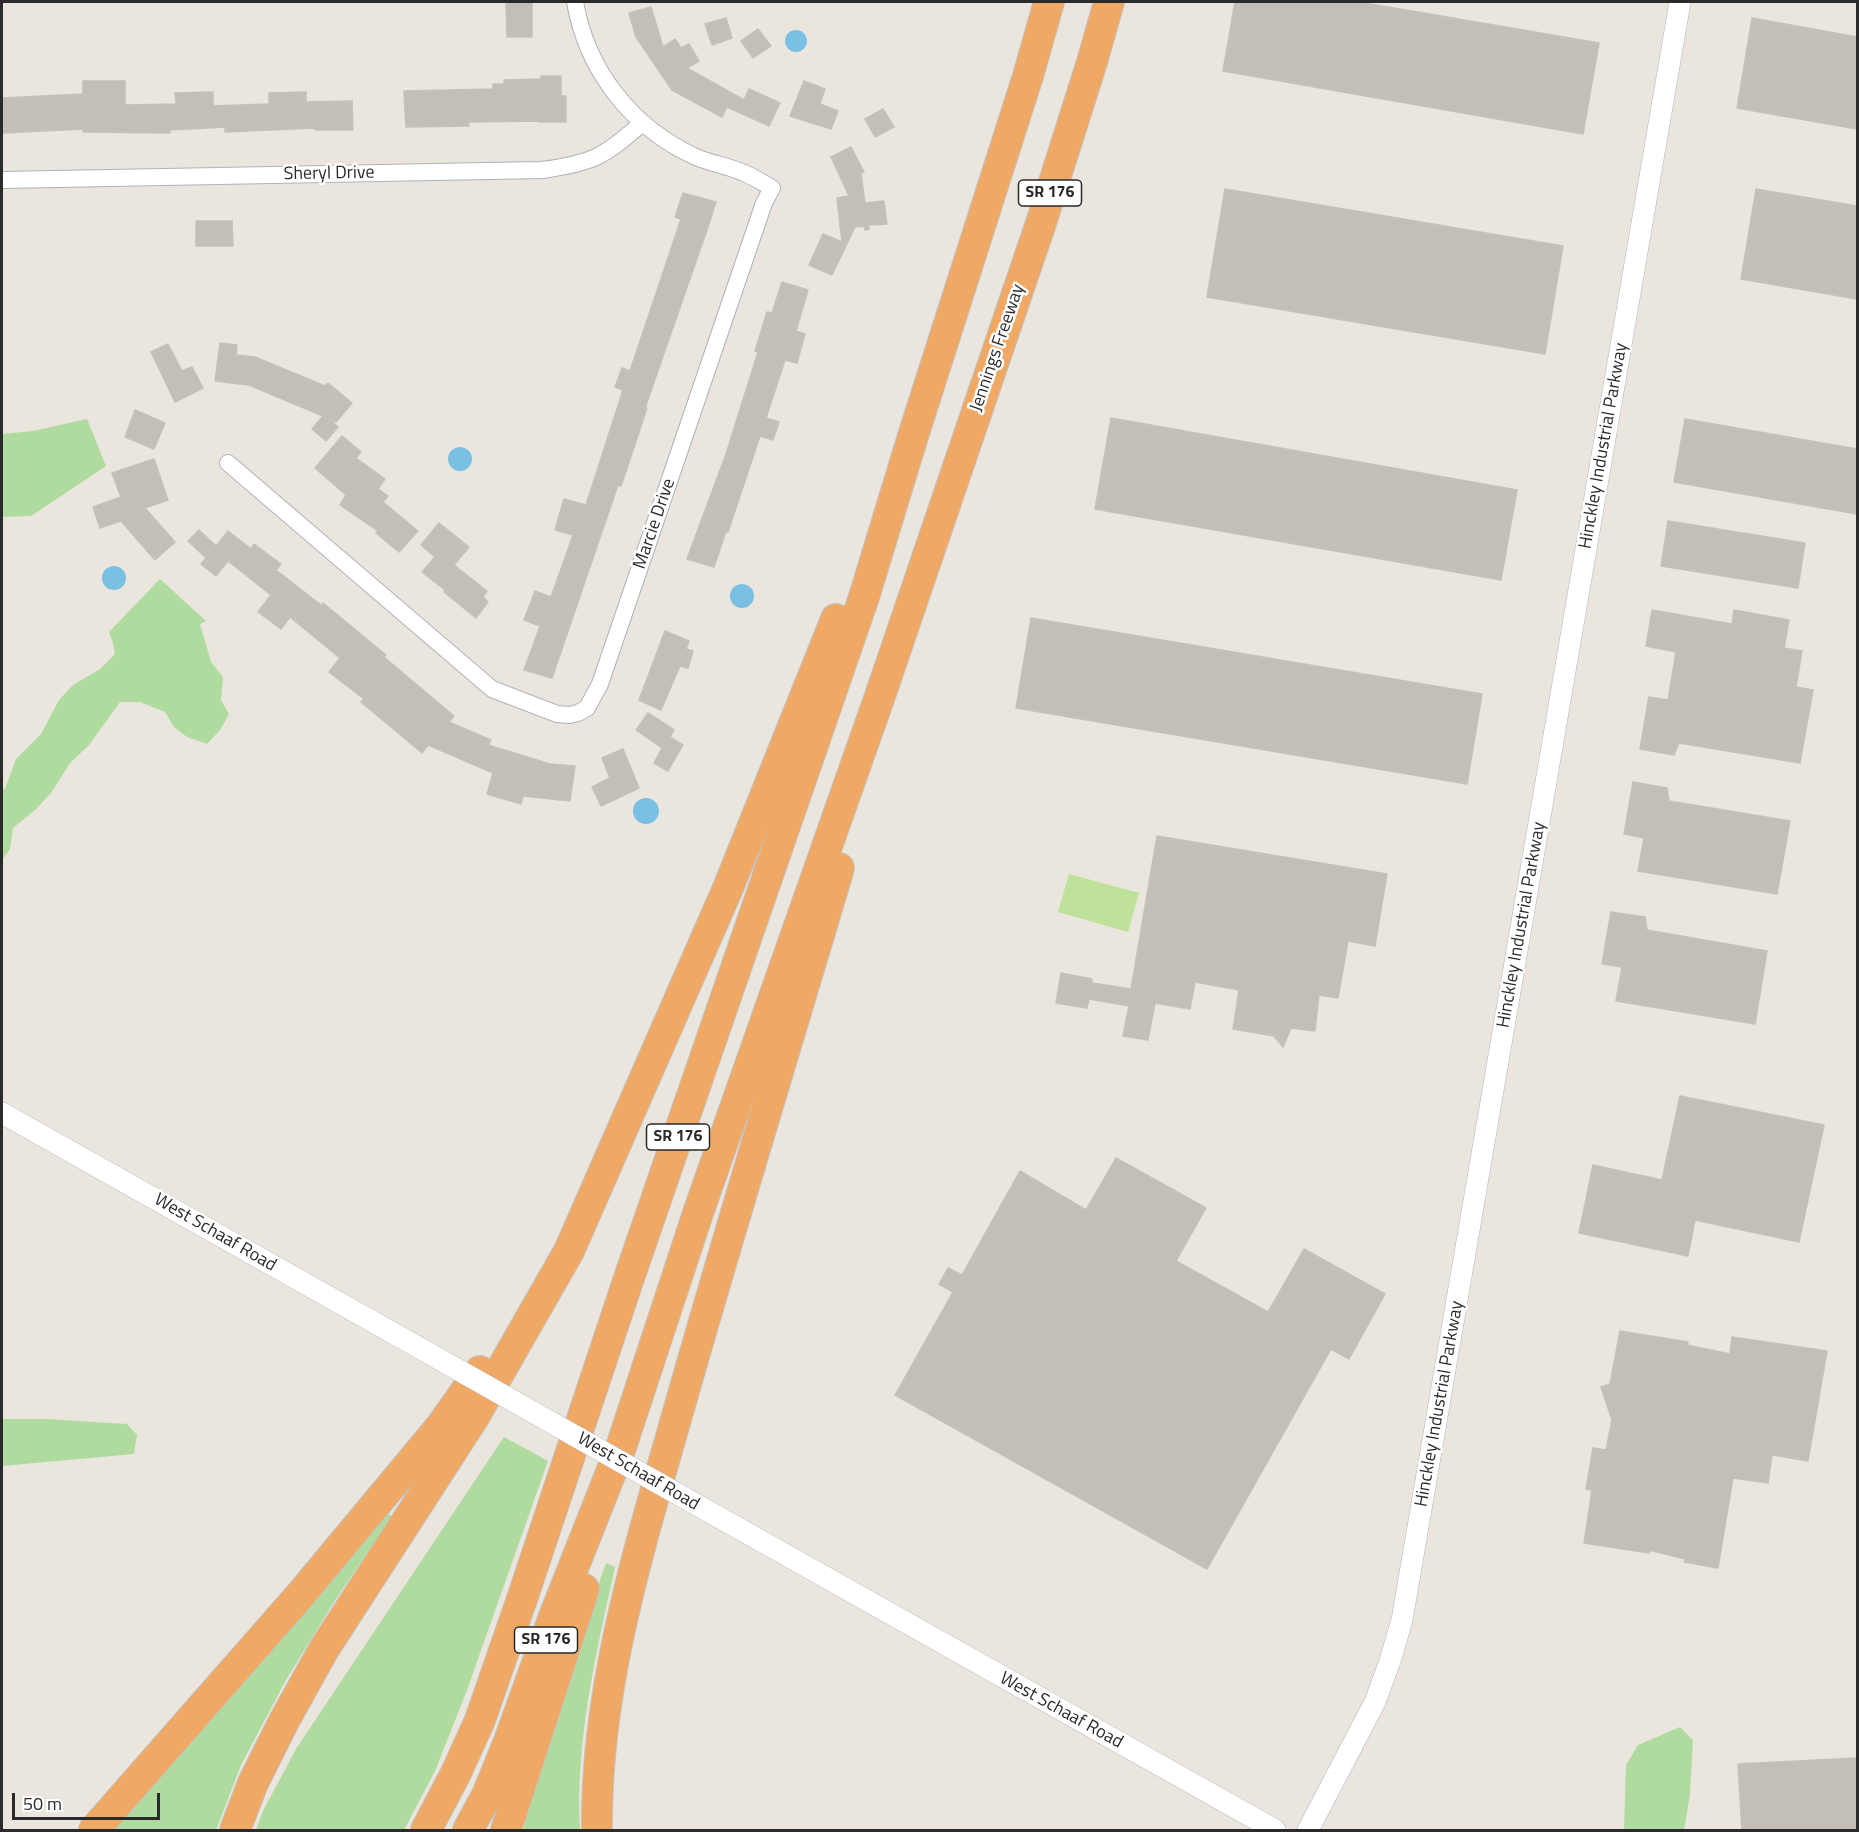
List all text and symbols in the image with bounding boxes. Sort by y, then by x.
street label: Sheryl Drive [283,162,375,186]
road number: SR 176 [1018,180,1082,206]
street label: Jennings Freeway [966,282,1030,414]
street label: Hinckley Industrial Parkway [1575,341,1633,551]
street label: Marcie Drive [629,476,681,572]
street label: Hinckley Industrial Parkway [1493,820,1551,1030]
road number: SR 176 [646,1124,710,1150]
street label: West Schaaf Road [150,1189,280,1277]
street label: Hinckley Industrial Parkway [1411,1299,1469,1509]
street label: West Schaaf Road [573,1428,703,1516]
road number: SR 176 [514,1627,578,1653]
street label: West Schaaf Road [996,1668,1126,1754]
scale bar [15,1781,164,1819]
text: 50 m [23,1790,62,1817]

